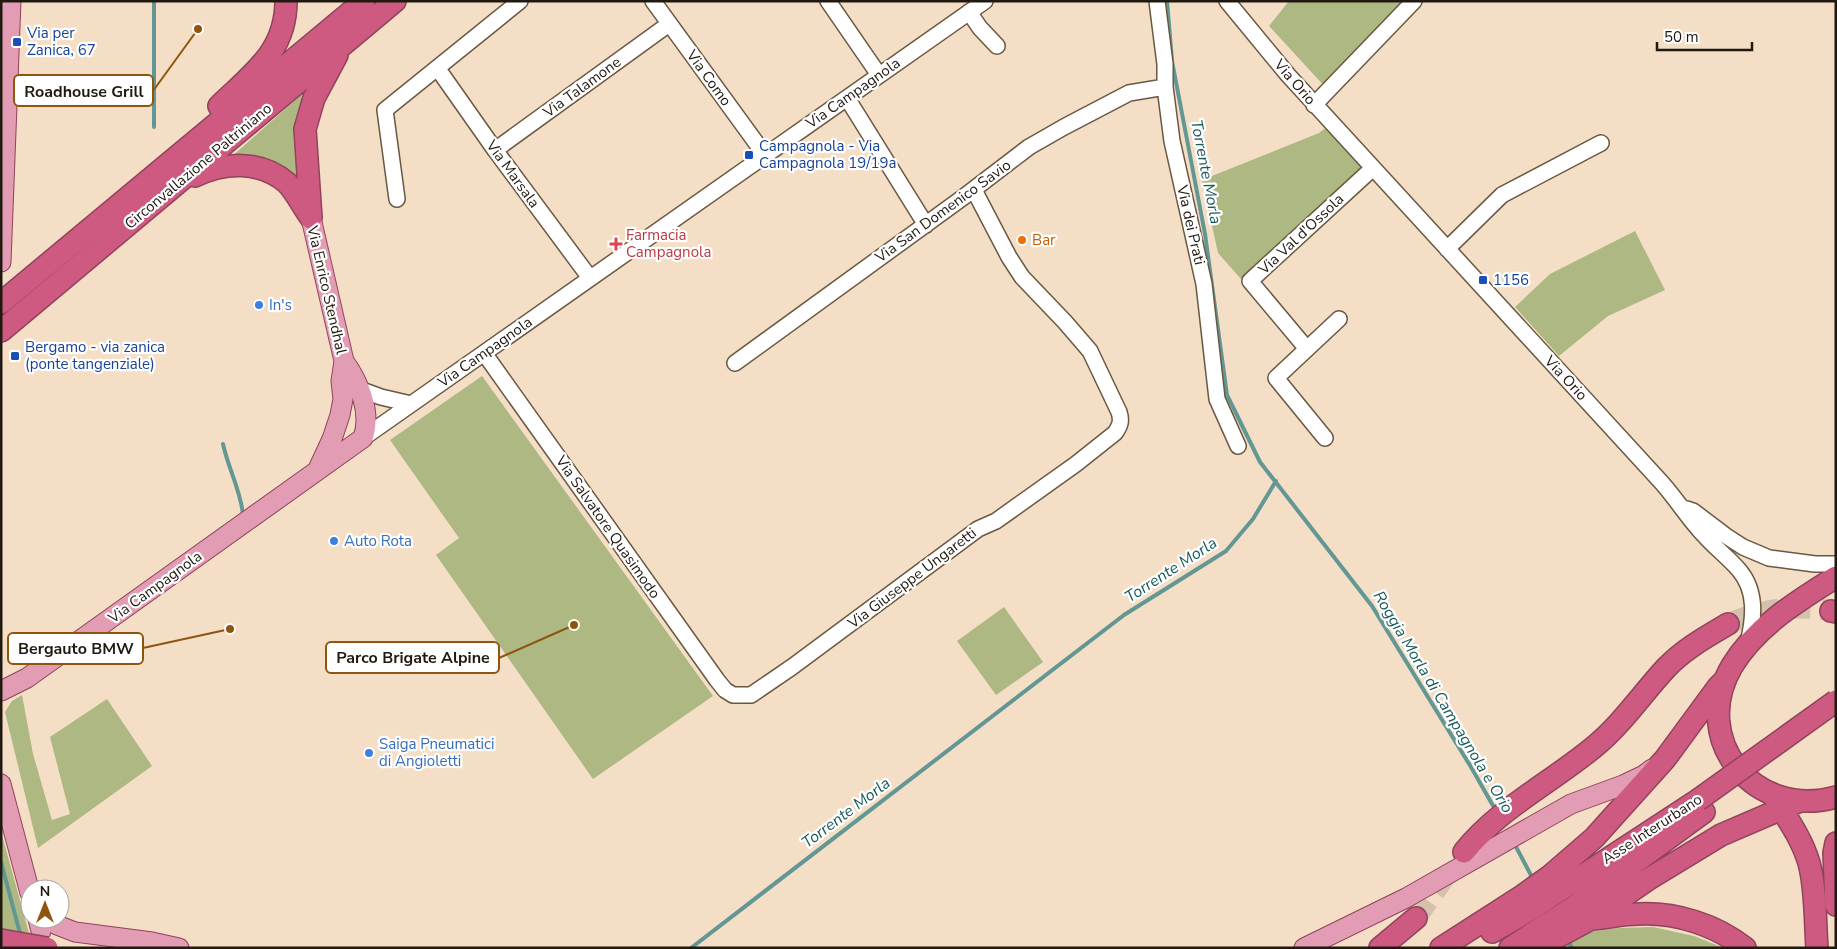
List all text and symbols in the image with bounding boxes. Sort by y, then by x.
scale bar [1657,20,1752,52]
place label: Via per Zanica, 67 [26,23,96,60]
text: 50 m [1664,27,1699,47]
marker: Via per Zanica, 67 [11,36,23,48]
street label: Via Como [681,45,736,110]
street label: Via Talamone [538,52,625,123]
street label: Via Campagnola [801,53,904,134]
street label: Via Orio [1269,54,1320,109]
callout: Roadhouse Grill [14,75,153,106]
text: Roadhouse Grill [24,81,144,103]
street label: Circonvallazione Paltriniano [120,98,276,234]
water label: Torrente Morla [1185,118,1227,226]
street label: Via Marsala [481,135,544,212]
place label: Campagnola - Via Campagnola 19/19a [759,136,896,173]
marker: Campagnola - Via Campagnola 19/19a [743,149,755,161]
street label: Via San Domenico Savio [870,155,1015,268]
street label: Via dei Prati [1172,182,1210,267]
street label: Via Val d'Ossola [1253,189,1348,280]
street label: Via Enrico Stendhal [302,223,352,357]
place label: Farmacia Campagnola [626,225,711,262]
place label: Bar [1032,230,1056,250]
marker: Bar [1016,234,1028,246]
marker: Farmacia Campagnola [610,238,622,250]
place label: 1156 [1493,270,1529,290]
marker: 1156 [1477,274,1489,286]
place label: In's [269,295,292,315]
marker: In's [253,299,265,311]
street label: Via Campagnola [433,312,536,393]
place label: Bergamo - via zanica (ponte tangenziale) [25,337,165,374]
marker: Bergamo - via zanica (ponte tangenziale) [9,350,21,362]
street label: Via Orio [1539,351,1592,405]
street label: Via Salvatore Quasimodo [550,451,665,602]
street label: Via Giuseppe Ungaretti [843,523,980,634]
place label: Auto Rota [344,531,412,551]
water label: Torrente Morla [1121,532,1221,608]
marker: Auto Rota [328,535,340,547]
street label: Via Campagnola [103,546,206,628]
water label: Roggia Morla di Campagnola e Orio [1368,587,1518,817]
callout: Bergauto BMW [8,633,143,664]
text: Bergauto BMW [18,638,134,660]
callout: Parco Brigate Alpine [326,642,499,673]
text: Parco Brigate Alpine [336,647,490,669]
place label: Saiga Pneumatici di Angioletti [379,734,494,771]
marker: Saiga Pneumatici di Angioletti [363,747,375,759]
water label: Torrente Morla [797,772,895,854]
street label: Asse Interurbano [1598,789,1706,869]
north arrow [20,879,70,929]
text: N [40,882,50,901]

